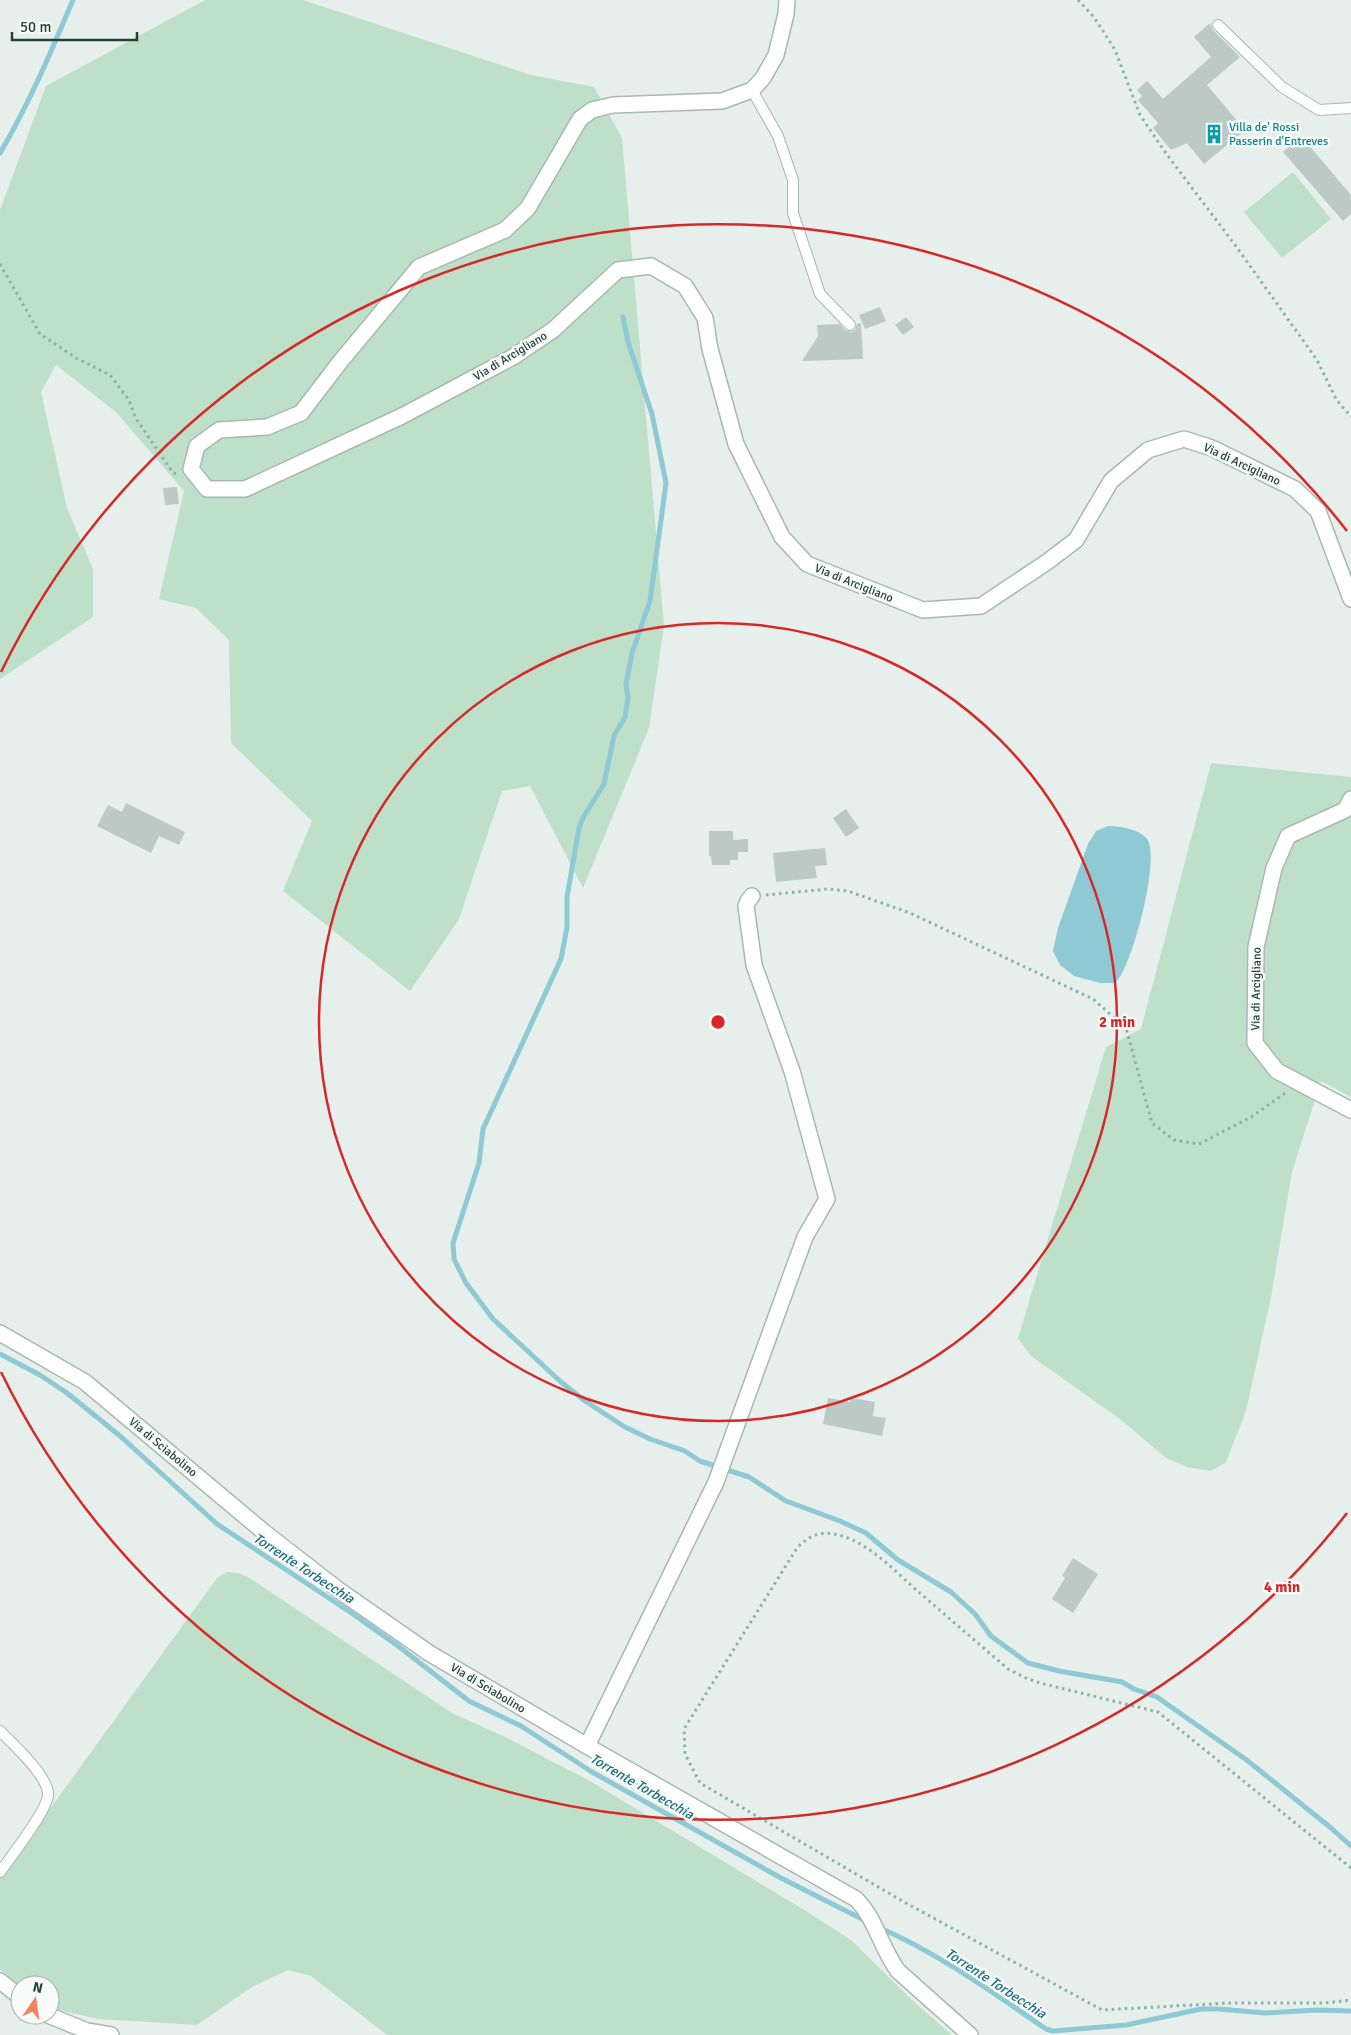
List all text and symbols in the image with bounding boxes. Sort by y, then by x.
scale bar [12,10,138,42]
text: 50 m [20,18,51,36]
place label: Villa de' Rossi Passerin d'Entreves [1229,120,1328,149]
building icon: Villa de' Rossi Passerin d'Entreves [1203,123,1225,145]
street label: Via di Arcigliano [471,328,550,384]
street label: Via di Arcigliano [1201,440,1283,489]
street label: Via di Arcigliano [812,561,895,606]
street label: Via di Arcigliano [1248,947,1265,1031]
centre of rings [709,1013,727,1031]
text: 2 min [1099,1013,1135,1031]
street label: Via di Sciabolino [125,1414,200,1480]
water label: Torrente Torbecchia [250,1530,358,1608]
text: 4 min [1264,1578,1300,1596]
street label: Via di Sciabolino [447,1660,528,1717]
water label: Torrente Torbecchia [587,1750,697,1823]
water label: Torrente Torbecchia [942,1945,1050,2023]
north arrow [10,1975,60,2025]
text: N [31,1978,44,1997]

